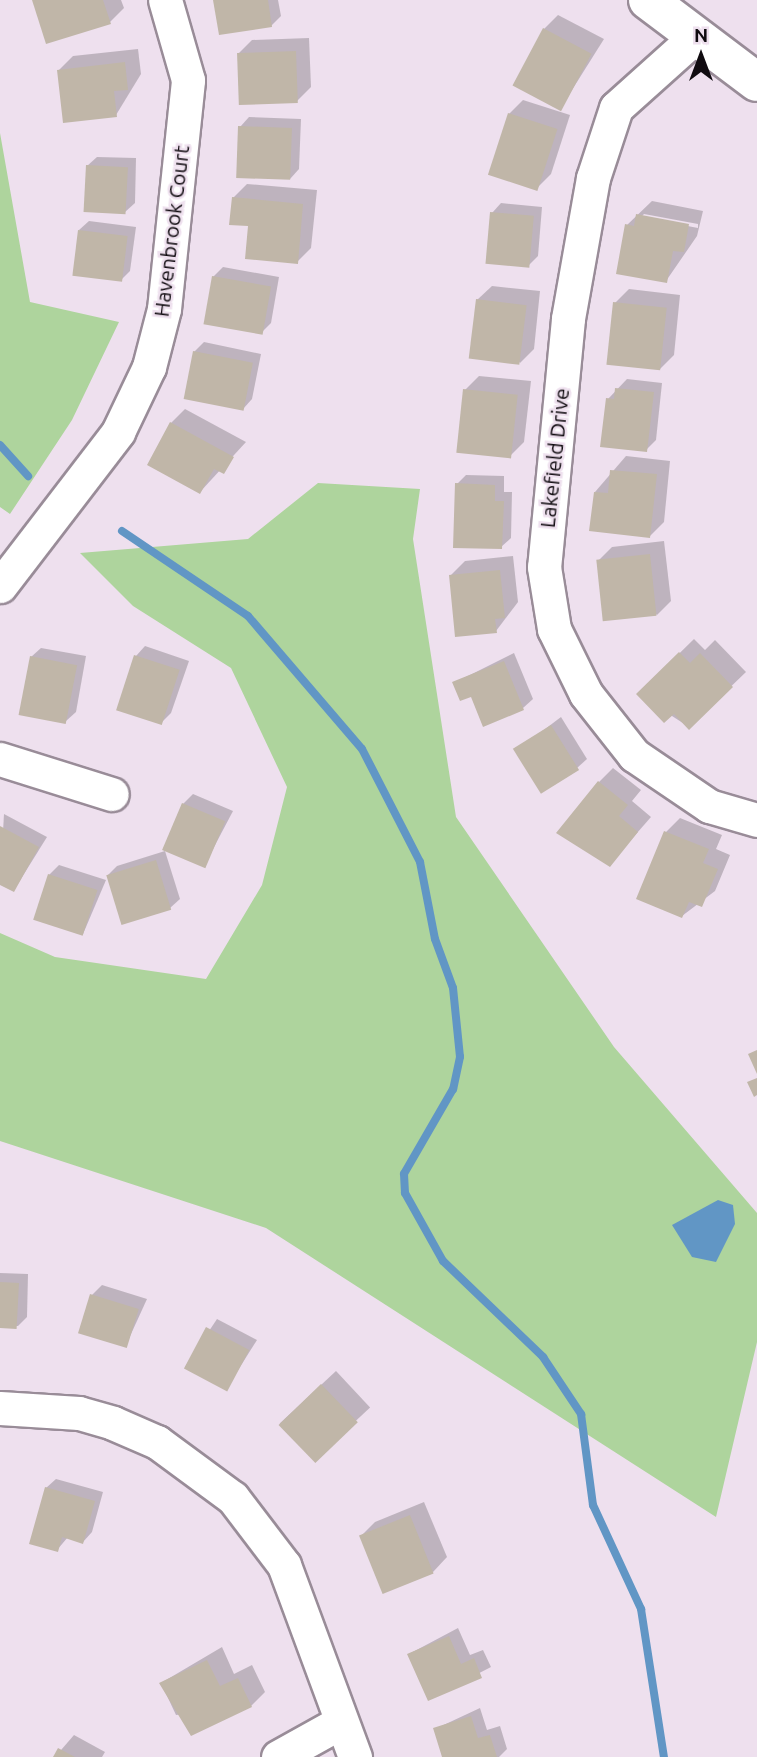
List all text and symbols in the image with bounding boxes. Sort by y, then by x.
north arrow [666,21,736,91]
text: N [694,24,708,46]
street label: Havenbrook Court [148,144,194,318]
street label: Lakefield Drive [534,387,574,529]

